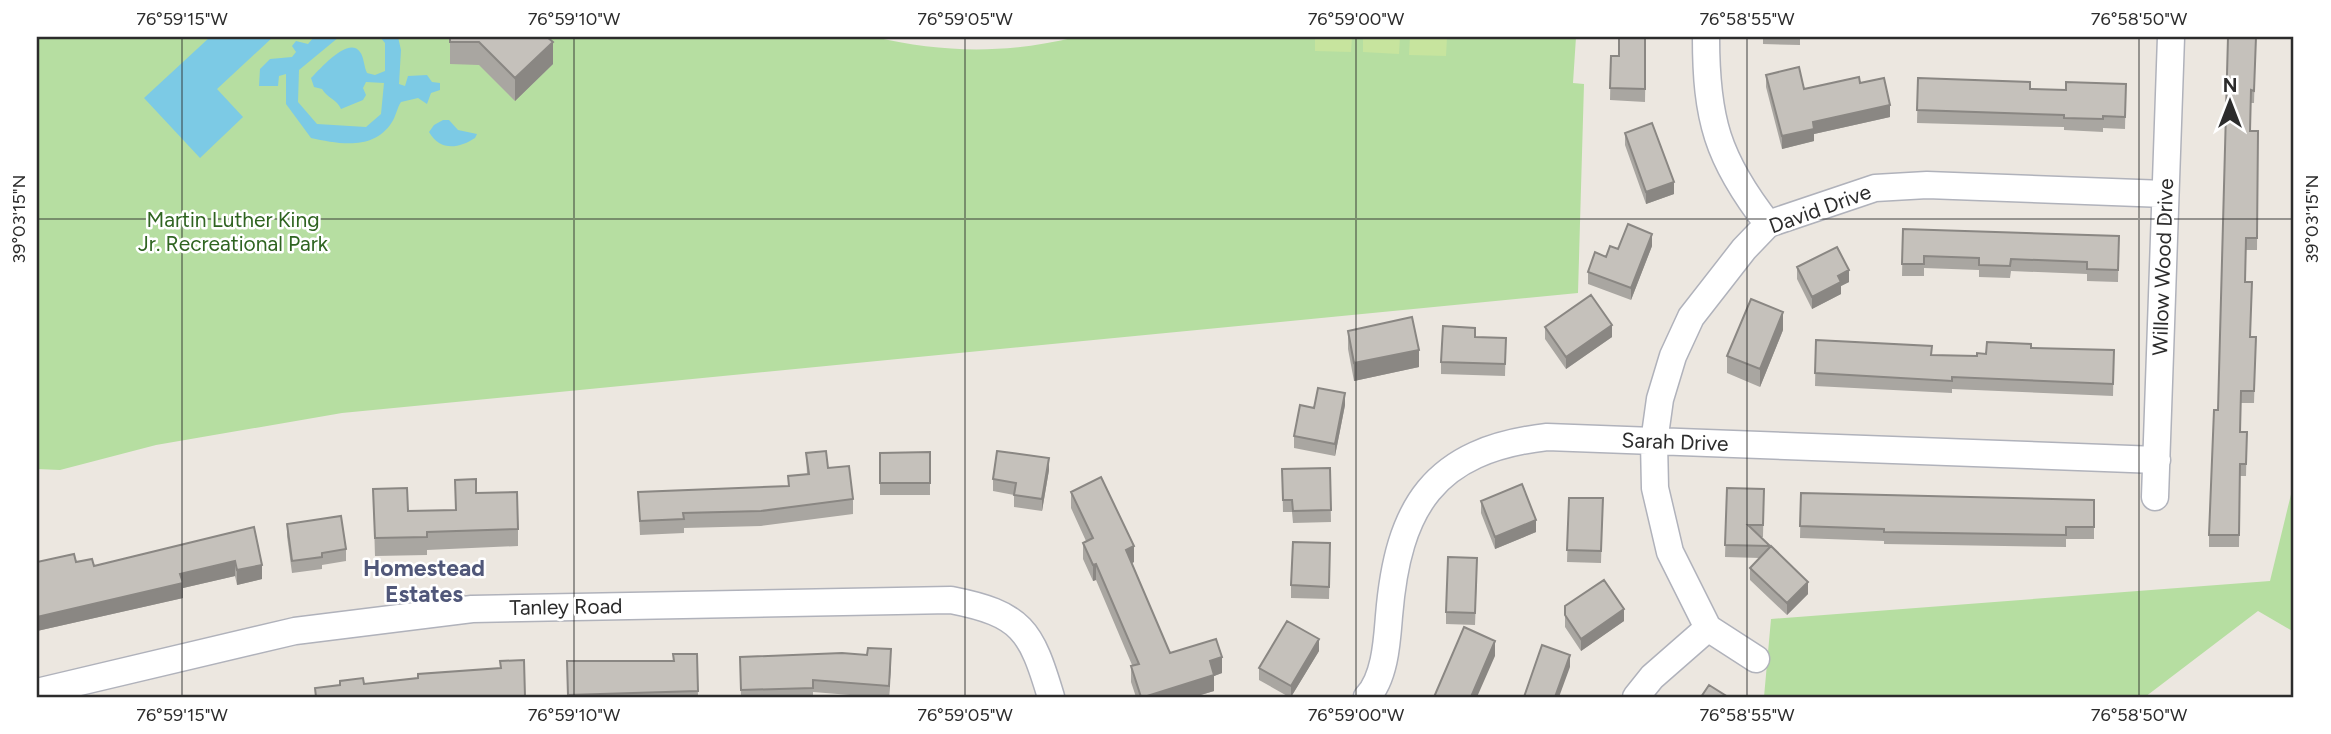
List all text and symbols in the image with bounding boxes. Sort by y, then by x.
text: 76°59'15"W [136,8,228,30]
text: 76°59'10"W [528,8,621,30]
text: 76°59'05"W [917,8,1014,30]
text: 76°59'00"W [1308,8,1405,30]
text: 76°58'55"W [1699,8,1795,30]
text: 76°58'50"W [2091,8,2188,30]
north arrow [2194,66,2264,136]
text: N [2223,74,2237,97]
text: 39°03'15"N [8,174,30,264]
text: 39°03'15"N [2301,174,2323,264]
street label: Willow Wood Drive [2147,178,2178,356]
street label: David Drive [1765,179,1874,239]
park label: Martin Luther King Jr. Recreational Park [138,207,329,256]
street label: Sarah Drive [1621,427,1729,456]
district label: Homestead Estates [363,554,485,608]
street label: Tanley Road [509,593,623,620]
text: 76°59'15"W [136,704,228,726]
text: 76°59'10"W [528,704,621,726]
text: 76°59'05"W [917,704,1014,726]
text: 76°59'00"W [1308,704,1405,726]
text: 76°58'55"W [1699,704,1795,726]
text: 76°58'50"W [2091,704,2188,726]

